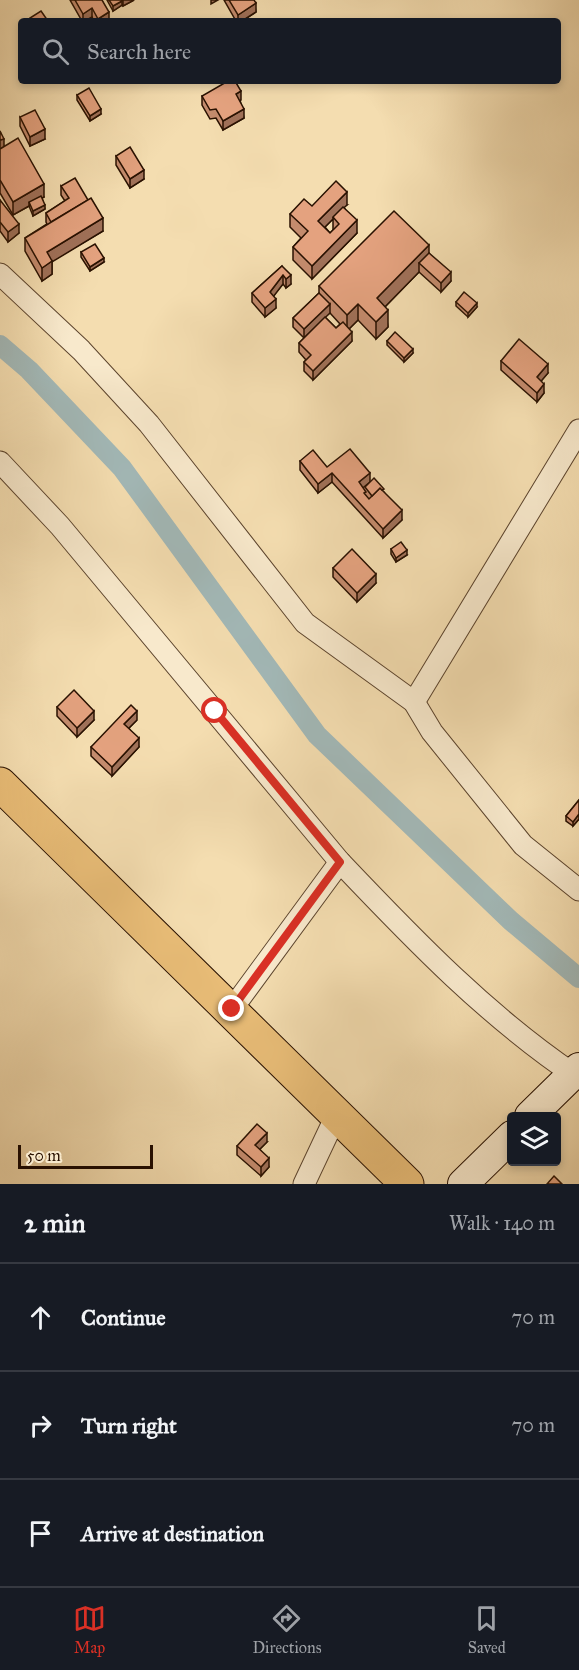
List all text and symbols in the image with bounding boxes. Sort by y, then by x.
search box [18,18,561,84]
icon: search [39,35,72,68]
text: Search here [87,38,191,65]
route start [201,697,227,723]
route end [218,995,244,1021]
map controls [507,1112,561,1166]
button: layers [507,1112,561,1166]
scale bar [18,1142,153,1170]
text: 50 m [27,1146,61,1165]
text: 2 min [24,1207,85,1239]
text: Walk · 140 m [449,1211,555,1235]
icon: ahead [24,1301,57,1334]
text: Continue [81,1304,166,1331]
text: 70 m [512,1305,555,1329]
icon: right [24,1409,57,1442]
text: Turn right [81,1412,177,1439]
text: 70 m [512,1413,555,1437]
icon: arrive [24,1517,57,1550]
text: Arrive at destination [81,1520,264,1547]
tab: Map [73,1602,106,1657]
tab: Directions [252,1602,321,1657]
tab: Saved [468,1602,506,1657]

